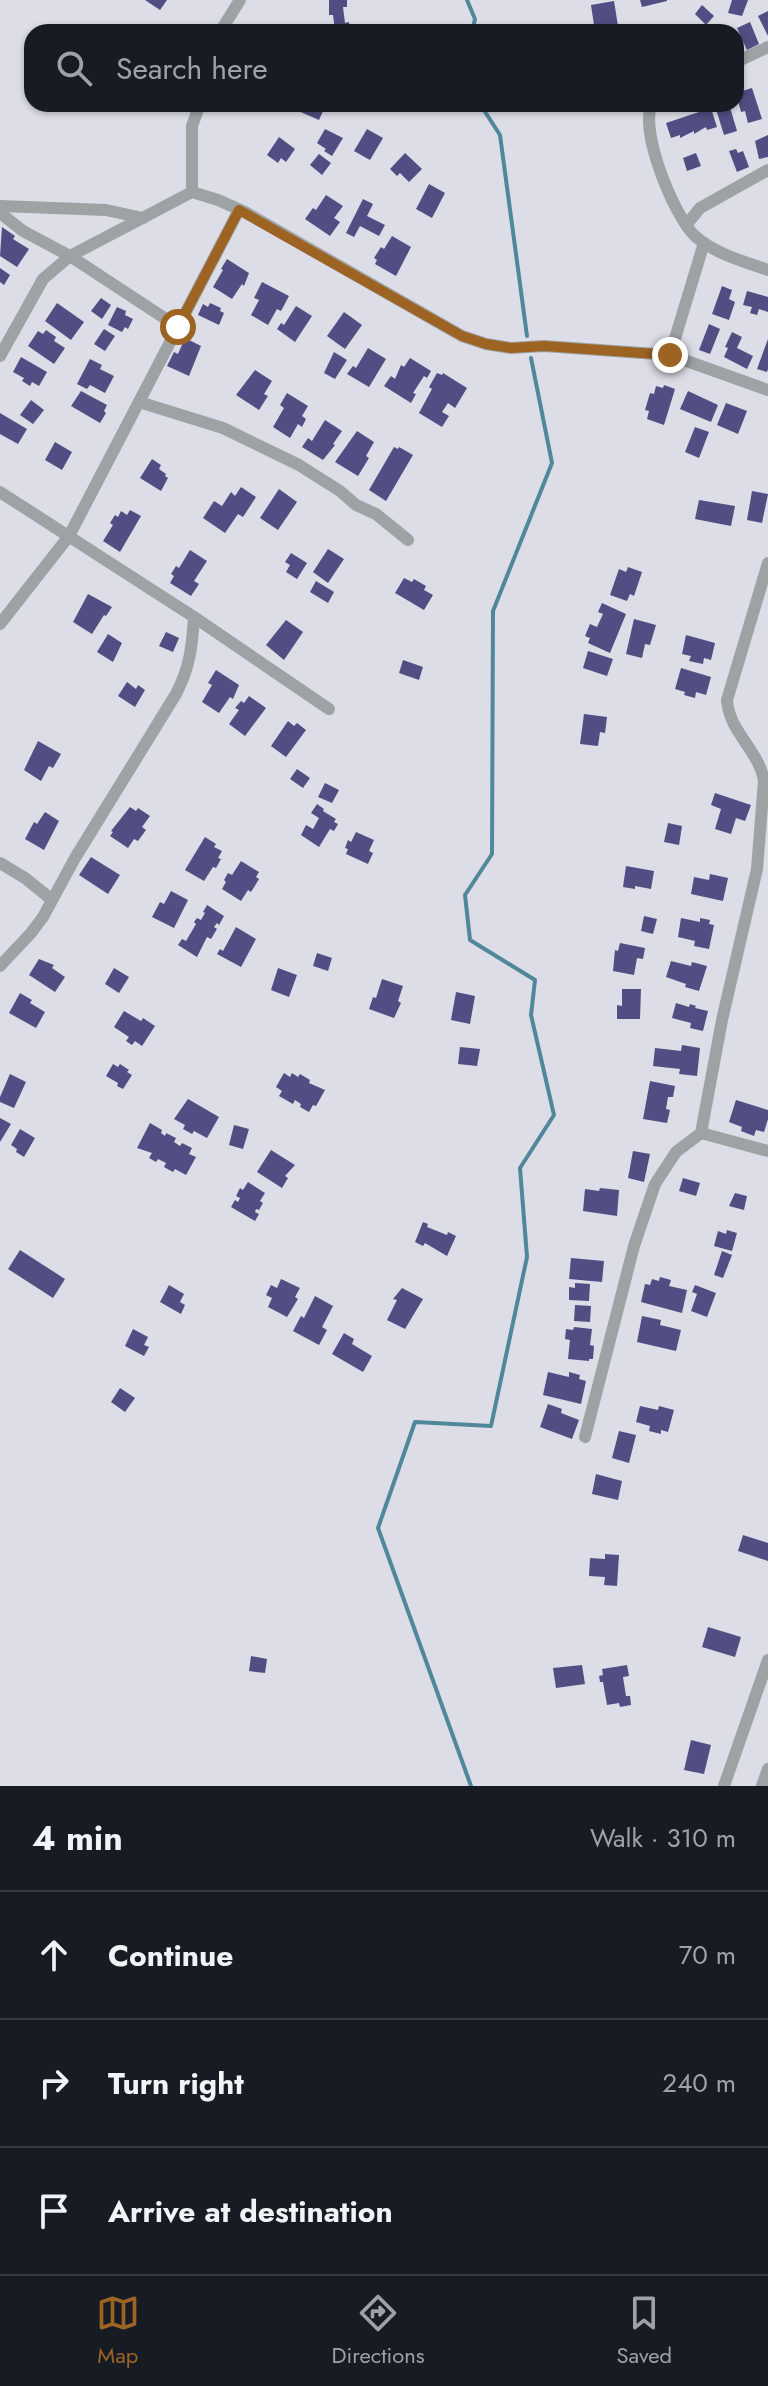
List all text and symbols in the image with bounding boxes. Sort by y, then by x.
search box [24,24,744,112]
icon: search [52,46,96,90]
text: Search here [116,47,268,90]
route start [160,309,196,345]
route end [652,337,688,373]
text: 4 min [32,1814,123,1863]
text: Walk · 310 m [590,1819,736,1857]
icon: ahead [32,1933,76,1977]
text: Continue [108,1934,234,1977]
text: 70 m [679,1936,736,1974]
icon: right [32,2061,76,2105]
text: Turn right [108,2062,244,2105]
text: 240 m [662,2064,736,2102]
icon: arrive [32,2189,76,2233]
text: Arrive at destination [108,2190,393,2233]
tab: Map [96,2291,140,2371]
tab: Directions [332,2291,425,2371]
tab: Saved [616,2291,672,2371]

